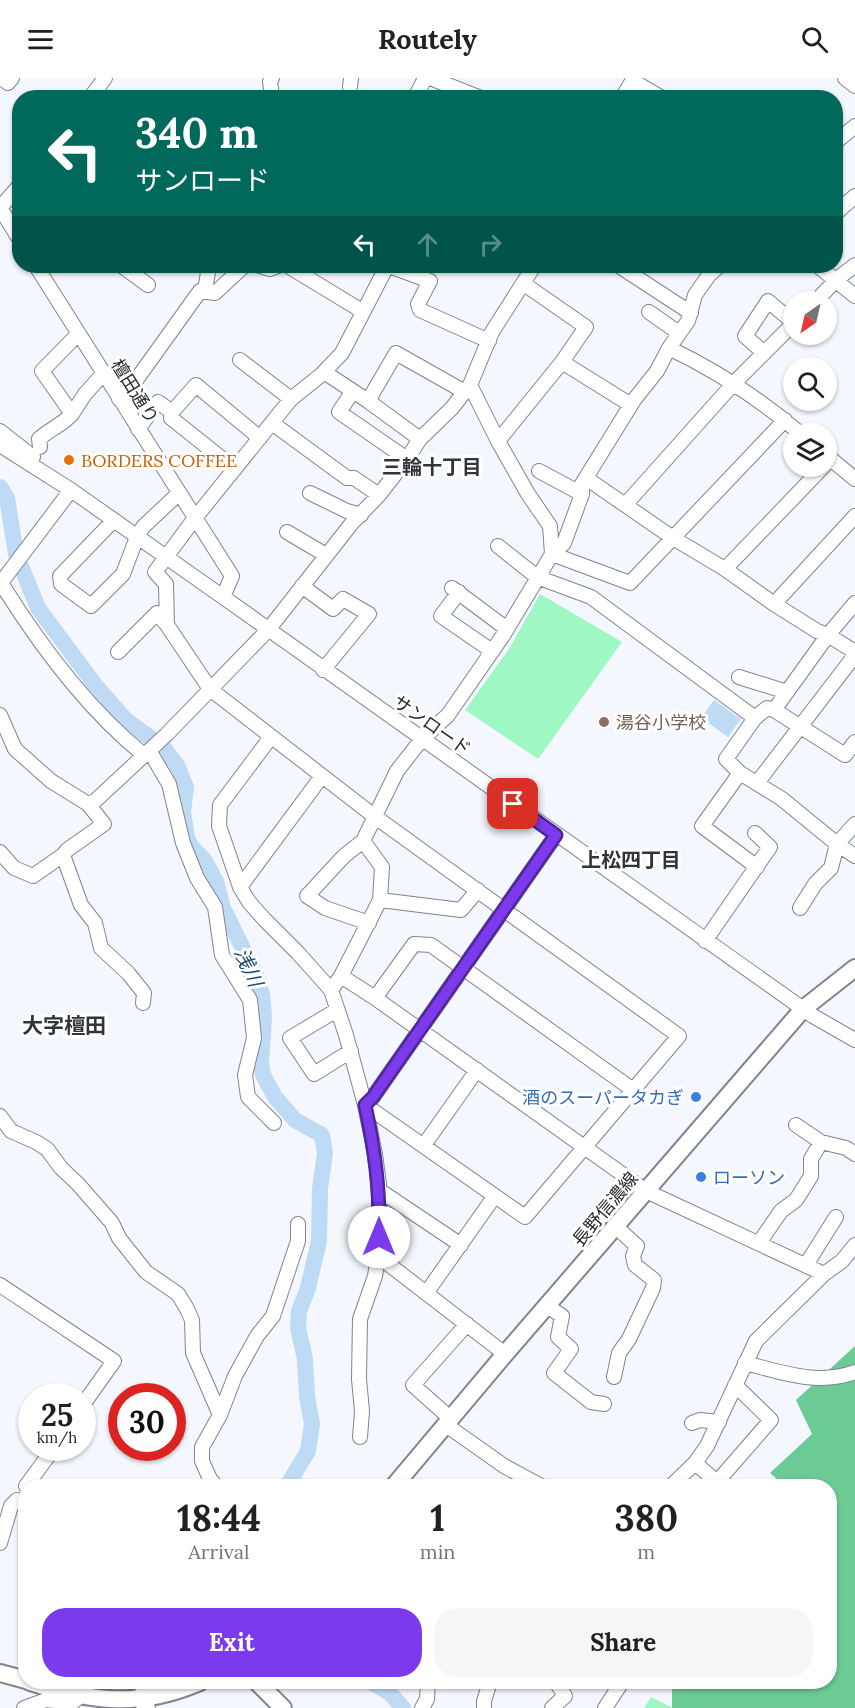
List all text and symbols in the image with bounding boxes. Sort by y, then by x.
text: Routely [378,22,477,56]
icon: menu [24,23,57,56]
icon: search [798,23,831,56]
text: 340 m [135,106,258,160]
icon: left [36,114,114,192]
text: サンロード [135,163,270,197]
icon: left [348,228,381,261]
icon: ahead [411,228,444,261]
icon: right [474,228,507,261]
north arrow [783,291,837,345]
map controls [783,291,837,477]
street label: 檀田通り [106,354,164,428]
button: search [783,357,837,411]
button: layers [783,423,837,477]
place label: BORDERS COFFEE [81,449,237,472]
marker: BORDERS COFFEE [62,453,76,467]
district label: 三輪十丁目 [382,454,482,479]
street label: サンロード [389,690,475,760]
place label: 湯谷小学校 [616,711,706,734]
marker: 湯谷小学校 [597,715,611,729]
pin [487,778,538,829]
icon: arrive [496,787,529,820]
district label: 上松四丁目 [581,847,681,872]
water label: 浅川 [229,944,269,992]
district label: 大字檀田 [22,1012,106,1039]
place label: 酒のスーパータカぎ [522,1086,684,1109]
marker: 酒のスーパータカぎ [689,1090,703,1104]
place label: ローソン [713,1166,785,1189]
street label: 長野信濃線 [567,1167,643,1251]
marker: ローソン [694,1170,708,1184]
position arrow [347,1205,411,1269]
speed limit sign: 30 [108,1383,186,1461]
text: 25 [41,1396,73,1434]
text: km/h [37,1428,77,1447]
text: 18:44 [177,1495,261,1541]
text: 1 [430,1495,445,1541]
text: 380 [614,1495,678,1541]
text: Arrival [188,1539,249,1564]
text: min [420,1539,455,1564]
text: m [637,1539,655,1564]
button: Exit [42,1608,422,1677]
button: Share [434,1608,813,1677]

